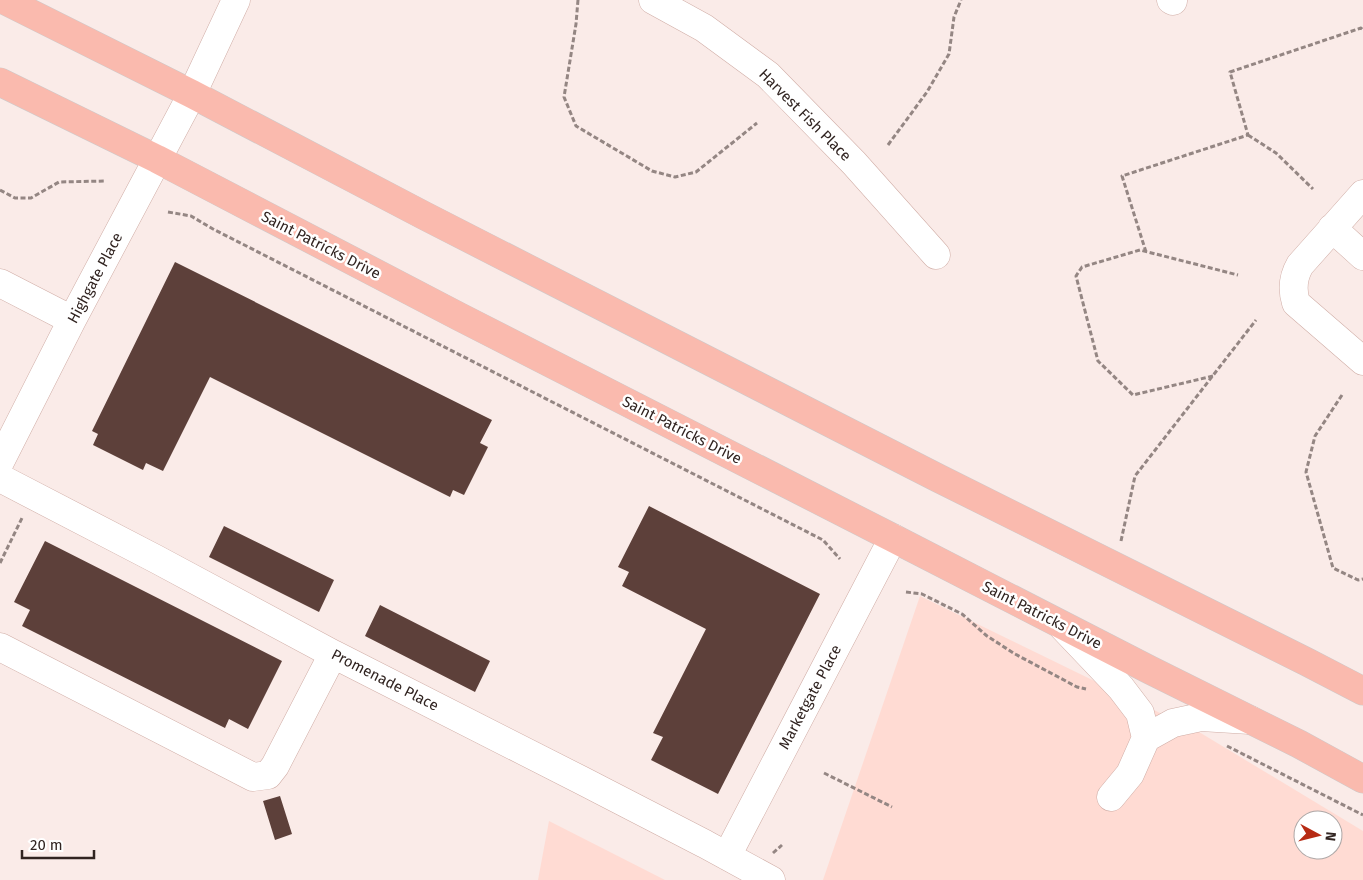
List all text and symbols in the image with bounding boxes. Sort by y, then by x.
street label: Harvest Fish Place [755,65,855,165]
street label: Saint Patricks Drive [258,207,384,283]
street label: Highgate Place [64,230,126,326]
street label: Saint Patricks Drive [619,392,745,468]
street label: Saint Patricks Drive [979,577,1105,653]
street label: Marketgate Place [775,642,845,752]
street label: Promenade Place [328,645,442,715]
north arrow [1293,810,1343,860]
scale bar [22,828,95,860]
text: N [1321,831,1339,842]
text: 20 m [30,836,63,854]

